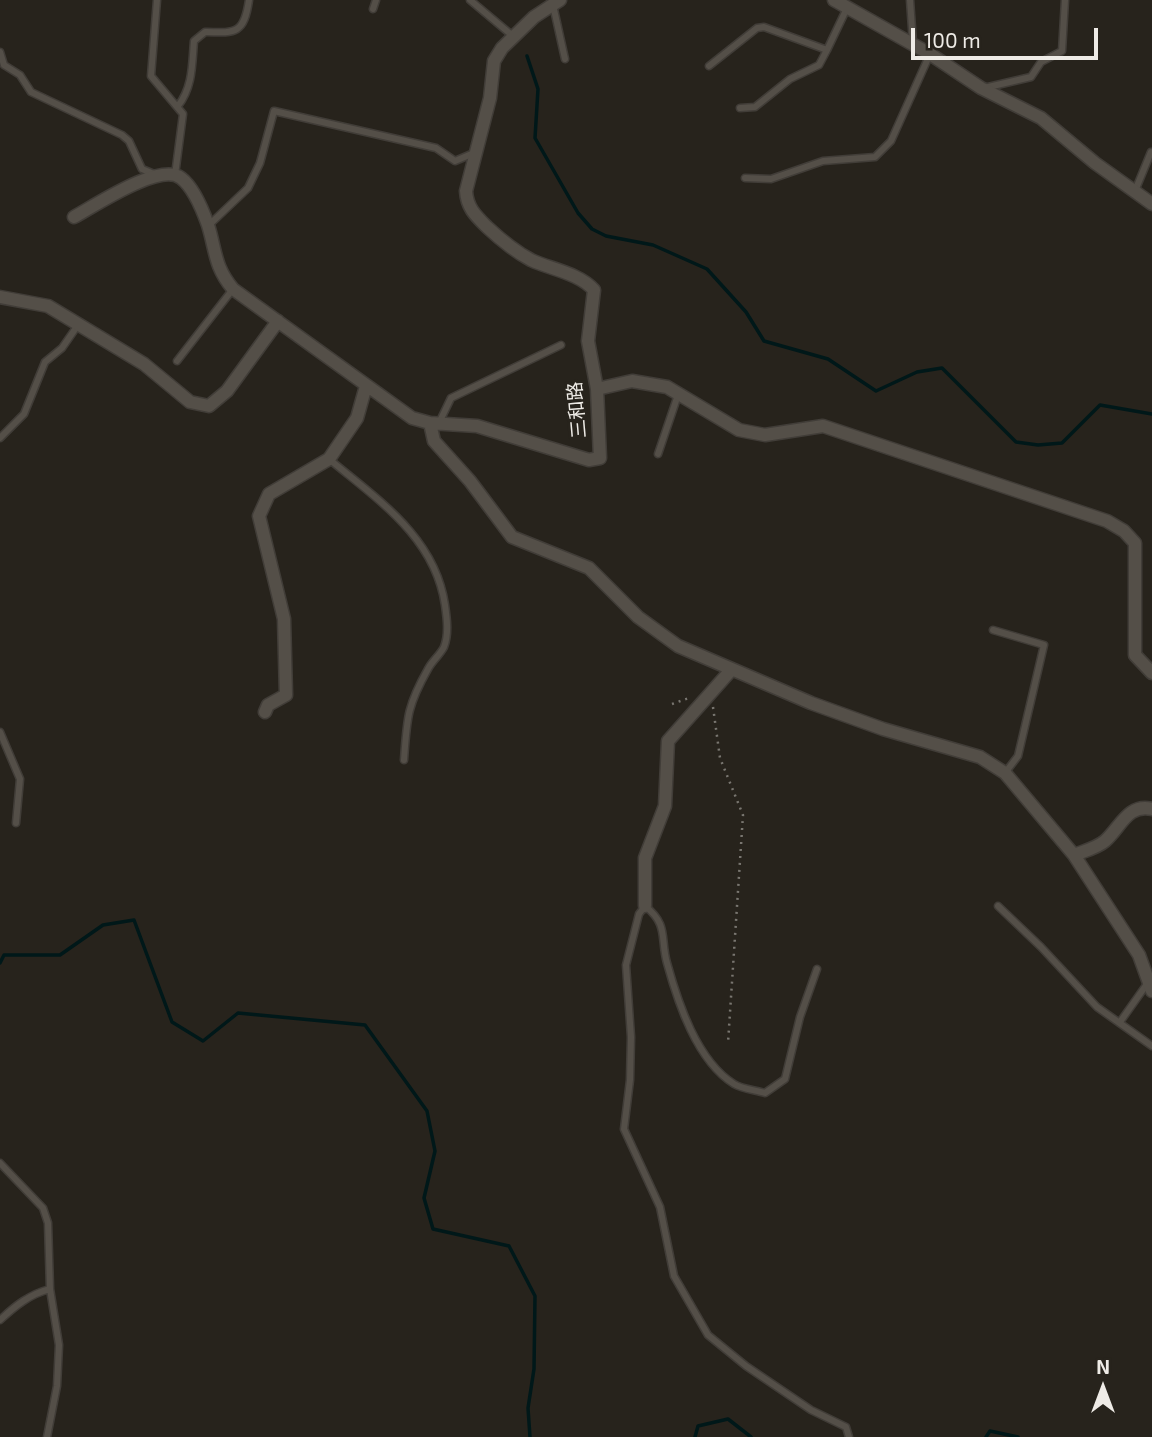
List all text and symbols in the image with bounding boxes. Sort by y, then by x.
scale bar [914,14,1101,58]
text: 100 m [924,27,981,52]
street label: 三和路 [563,381,591,439]
north arrow [1068,1353,1138,1423]
text: N [1096,1355,1110,1378]

